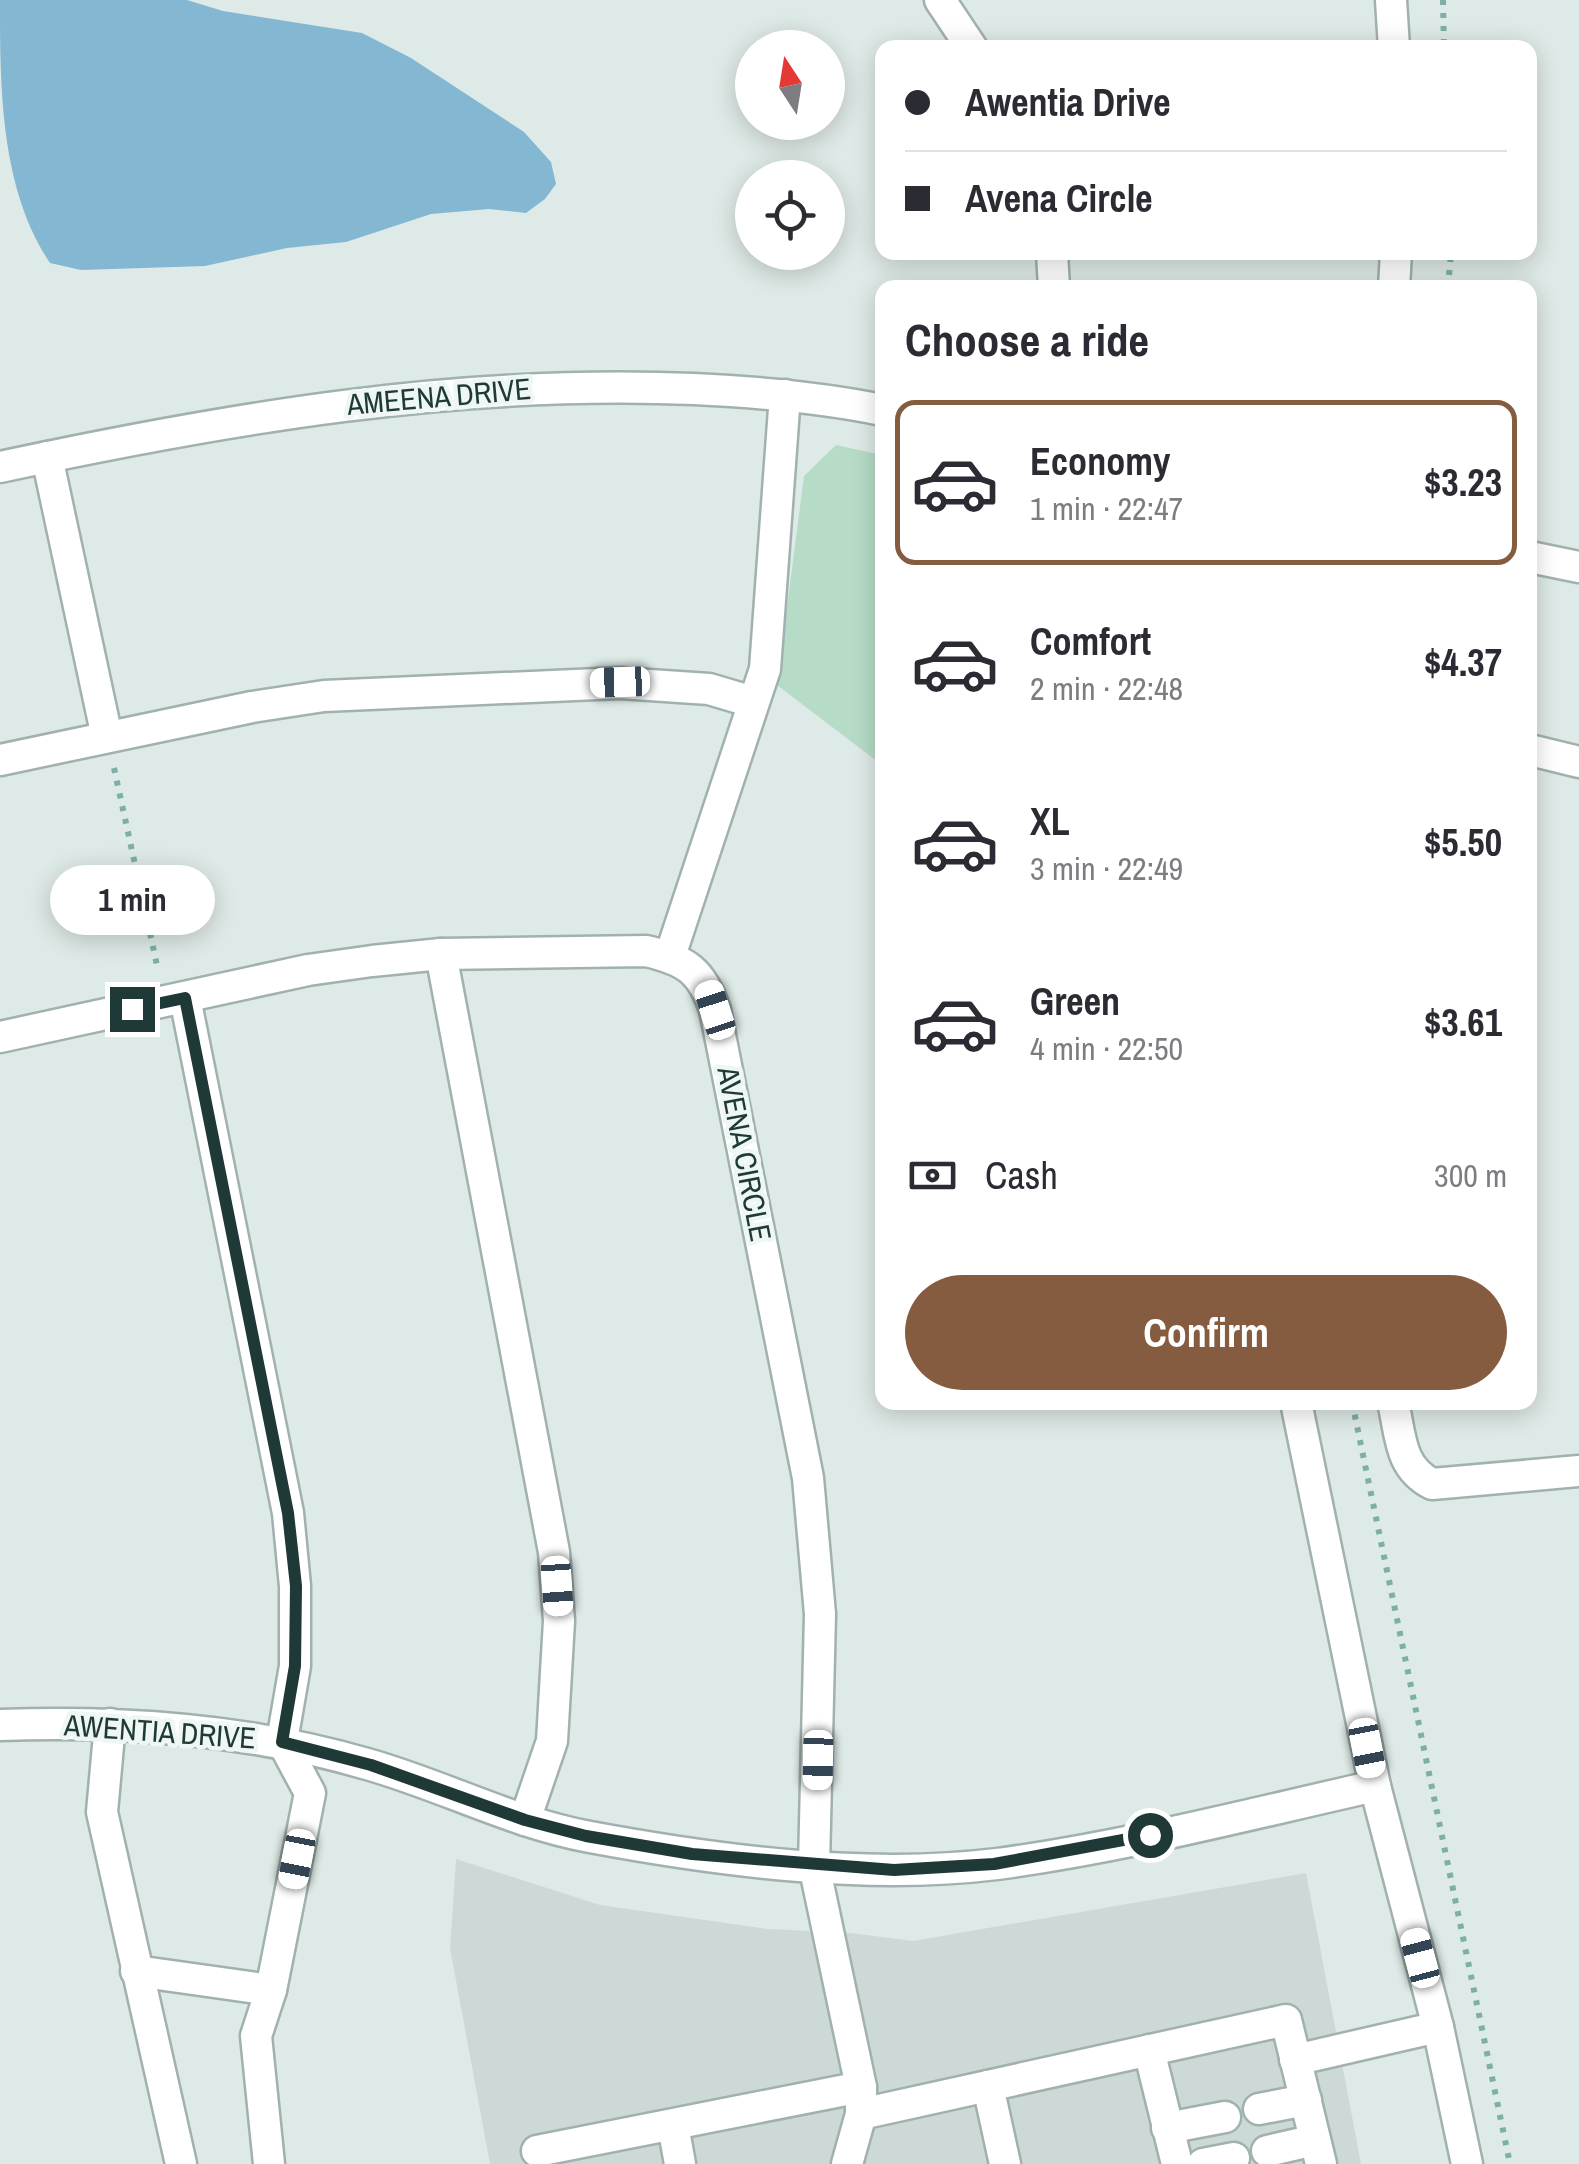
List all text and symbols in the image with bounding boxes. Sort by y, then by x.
north arrow [735,30,845,140]
map controls [735,30,845,270]
text: Awentia Drive [965,77,1171,128]
button: locate [735,160,845,270]
text: Avena Circle [965,173,1153,224]
text: Choose a ride [905,309,1149,370]
street label: AMEENA DRIVE [344,368,533,424]
text: Economy [1030,436,1170,487]
icon: car [910,438,1000,528]
text: $3.23 [1424,457,1502,508]
text: 1 min · 22:47 [1030,487,1183,530]
text: Comfort [1030,616,1151,667]
icon: car [910,618,1000,708]
text: $4.37 [1424,637,1502,688]
car [589,666,651,698]
text: 2 min · 22:48 [1030,667,1183,710]
text: XL [1030,796,1070,847]
icon: car [910,798,1000,888]
text: $5.50 [1424,817,1502,868]
text: 3 min · 22:49 [1030,847,1183,890]
callout: 1 min [49,864,214,934]
text: 1 min [98,878,167,921]
text: Green [1030,976,1120,1027]
car [691,977,739,1043]
icon: car [910,978,1000,1068]
route end [110,987,155,1032]
text: $3.61 [1424,997,1502,1048]
text: 4 min · 22:50 [1030,1027,1183,1070]
street label: AVENA CIRCLE [708,1062,782,1245]
icon: cash [905,1148,960,1203]
text: Cash [985,1150,1058,1201]
text: 300 m [1434,1154,1507,1197]
button: Confirm [905,1275,1507,1390]
car [540,1555,574,1617]
street label: AWENTIA DRIVE [62,1704,257,1758]
car [1347,1716,1387,1780]
car [802,1730,834,1790]
route start [1128,1813,1173,1858]
car [277,1827,317,1891]
car [1398,1925,1442,1991]

